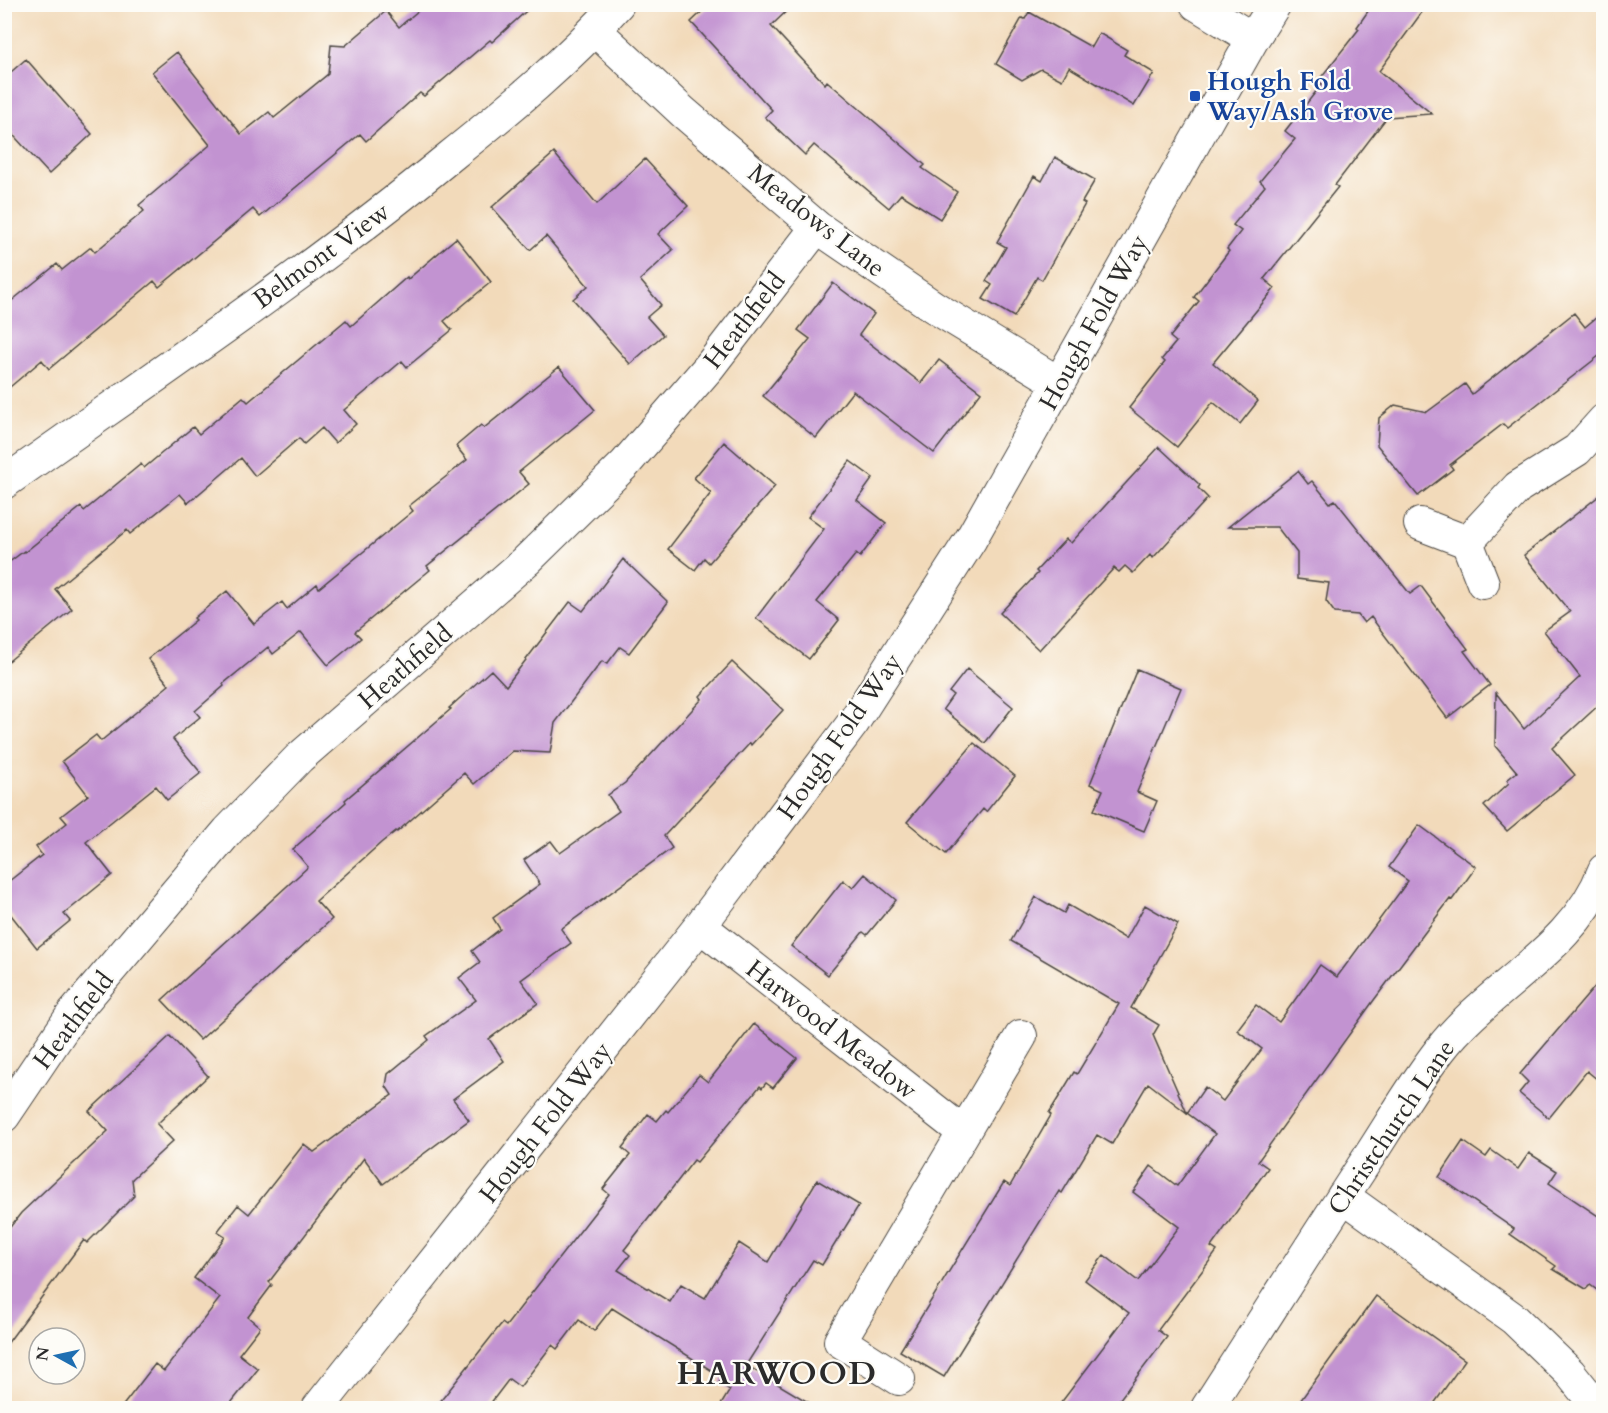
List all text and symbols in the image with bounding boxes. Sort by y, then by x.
place label: Hough Fold Way/Ash Grove [1206,64,1394,129]
marker: Hough Fold Way/Ash Grove [1188,89,1202,103]
street label: Meadows Lane [741,156,893,285]
street label: Belmont View [246,194,397,317]
street label: Hough Fold Way [1031,228,1156,416]
street label: Heathfield [695,264,793,376]
street label: Heathfield [351,616,460,717]
street label: Hough Fold Way [769,646,910,827]
street label: Harwood Meadow [739,951,925,1107]
street label: Heathfield [25,964,122,1076]
street label: Christchurch Lane [1320,1033,1463,1222]
street label: Hough Fold Way [471,1034,620,1210]
north arrow [27,1326,87,1386]
text: N [31,1346,55,1362]
district label: HARWOOD [677,1352,877,1396]

